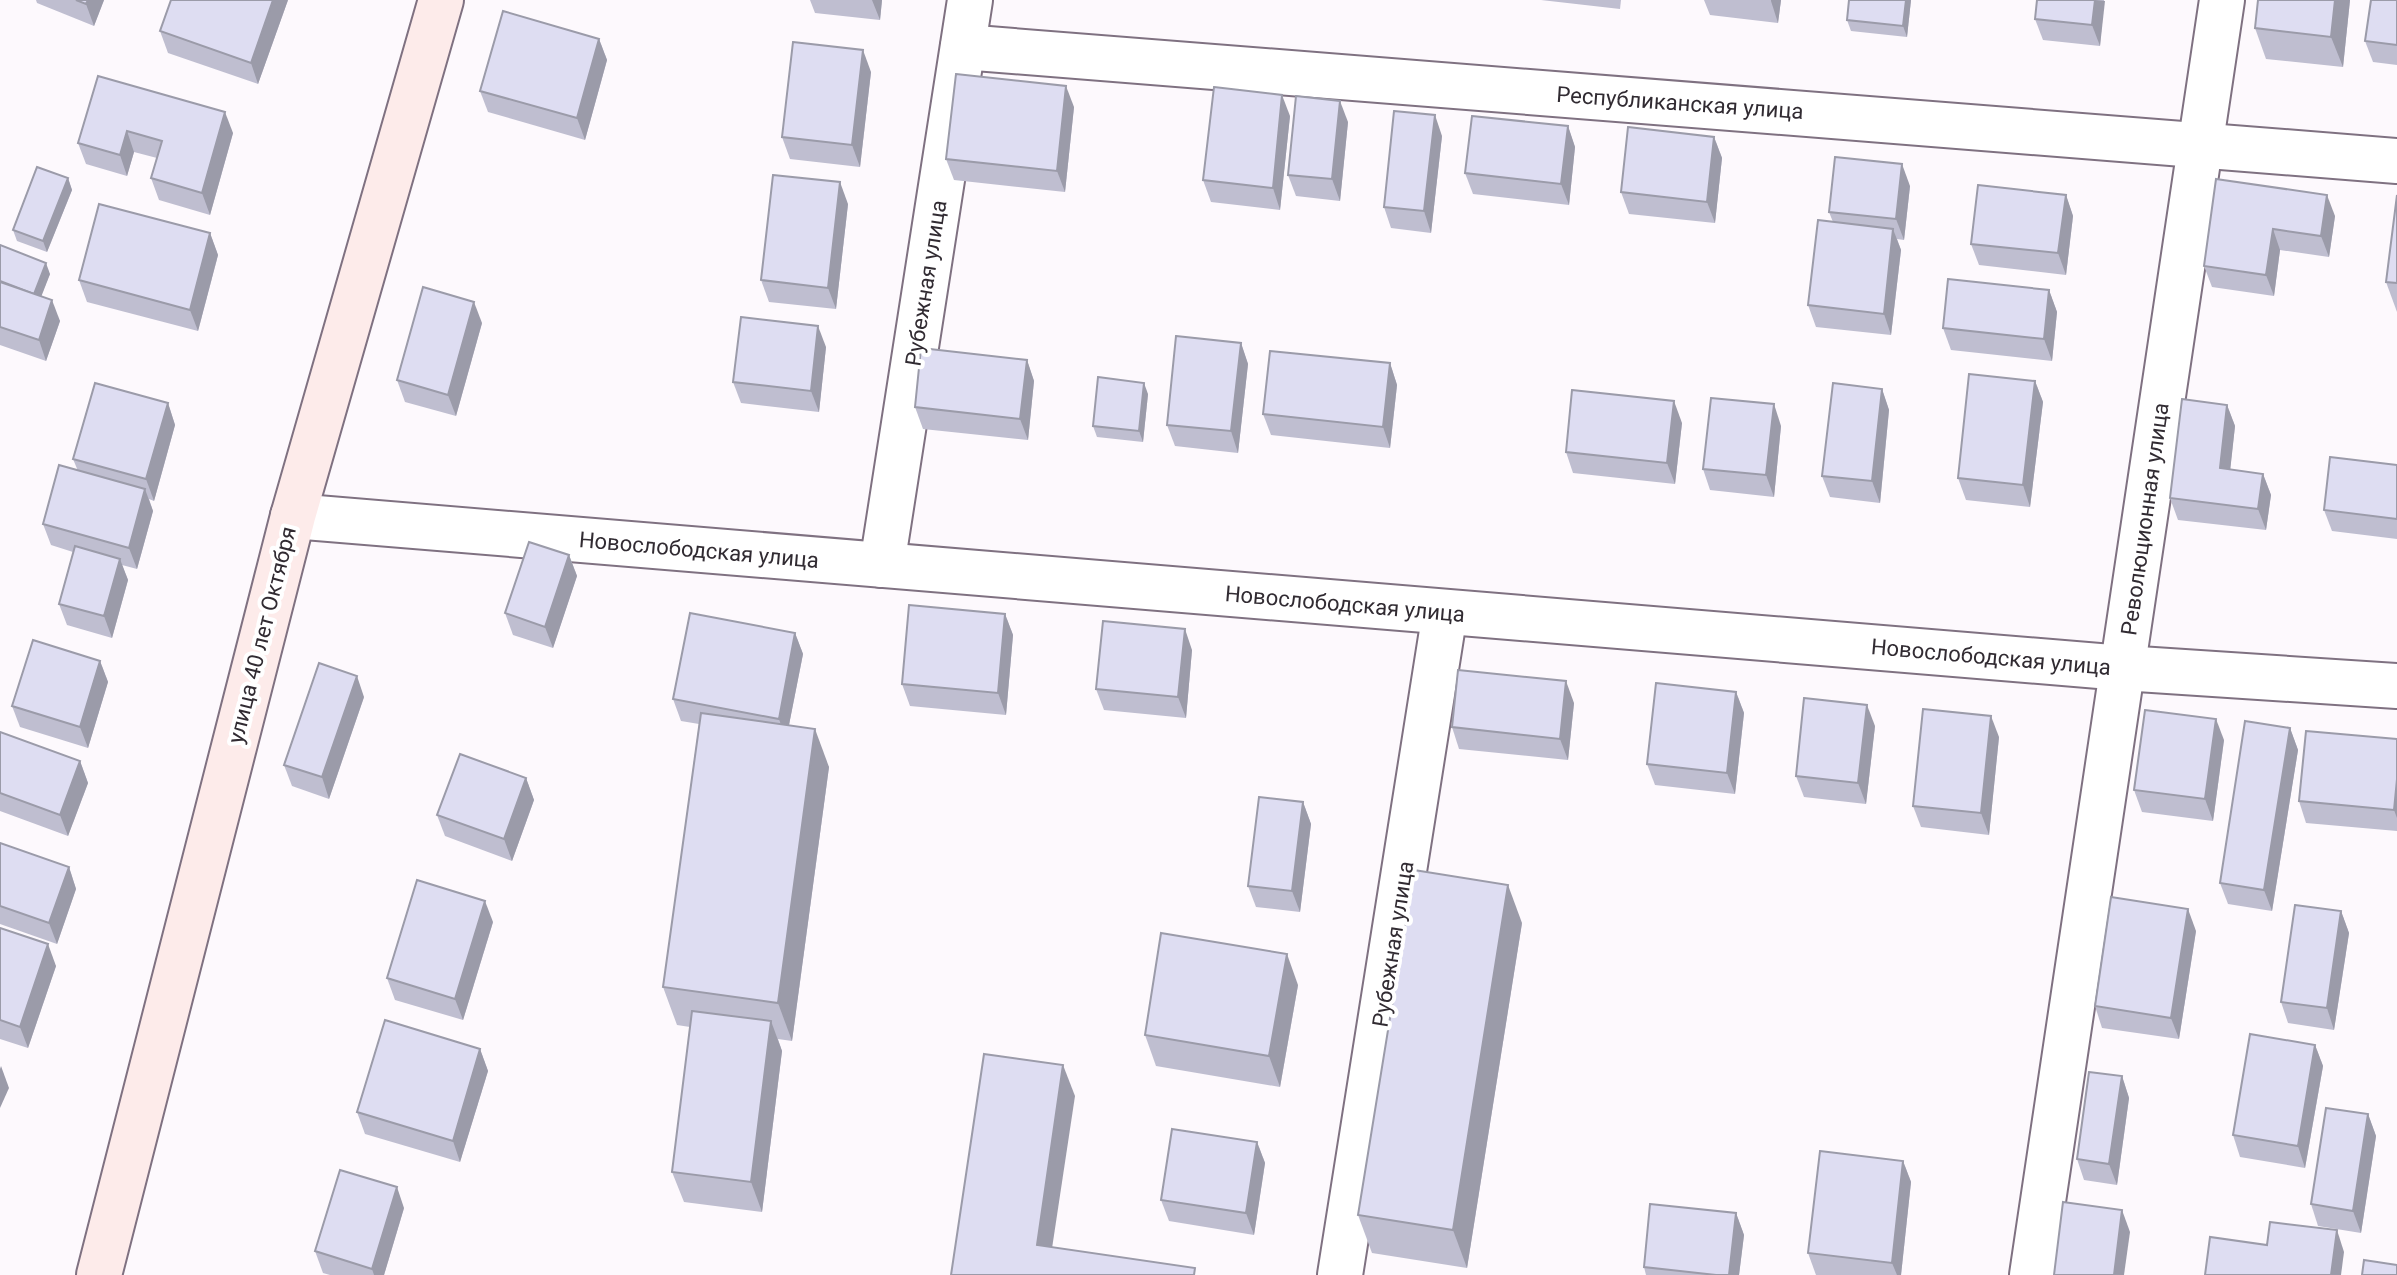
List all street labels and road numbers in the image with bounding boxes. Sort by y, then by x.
street label: Республиканская улица [1556,82,1804,124]
street label: Рубежная улица [901,198,951,368]
street label: Революционная улица [2116,401,2174,637]
street label: улица 40 лет Октября [223,524,301,746]
street label: Новослободская улица [578,527,820,573]
street label: Новослободская улица [1224,581,1466,627]
street label: Новослободская улица [1870,634,2112,680]
street label: Рубежная улица [1368,859,1418,1029]

